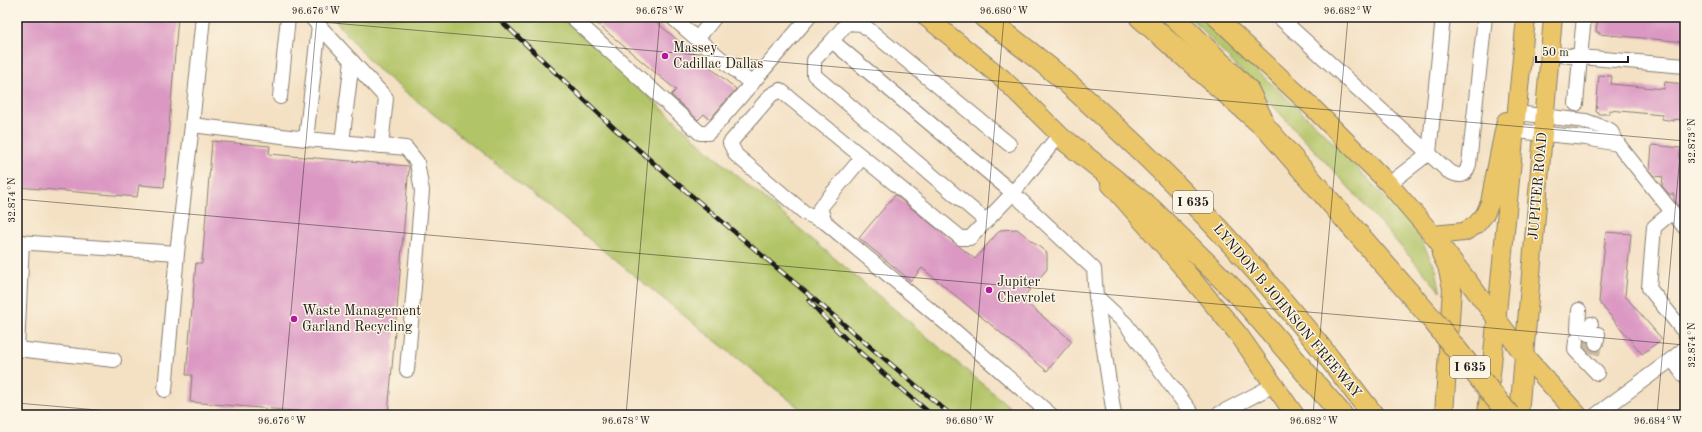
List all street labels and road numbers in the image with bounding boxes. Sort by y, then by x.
street label: JUPITER ROAD [1526,132,1550,240]
road number: I 635 [1173,191,1213,213]
street label: LYNDON B JOHNSON FREEWAY [1210,222,1364,400]
road number: I 635 [1450,356,1490,378]

